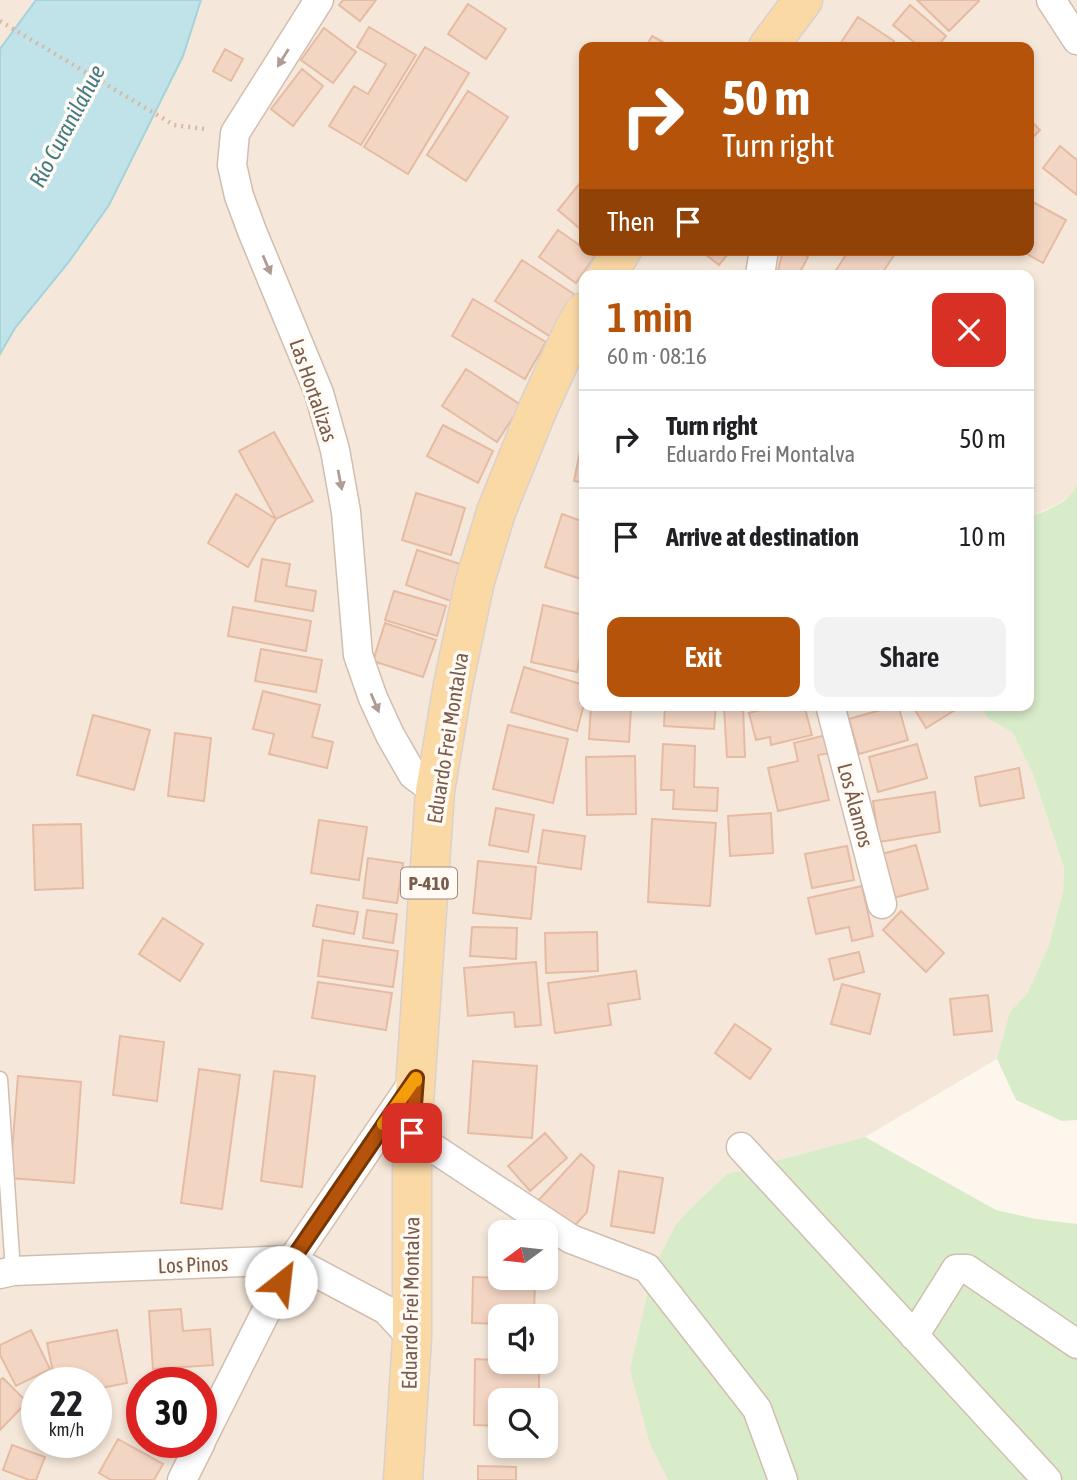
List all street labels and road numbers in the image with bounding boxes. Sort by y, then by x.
street label: Las Hortalizas [285,335,343,445]
street label: Eduardo Frei Montalva [422,651,472,825]
street label: Los Álamos [833,760,879,850]
road number: P-410 [401,868,457,898]
street label: Eduardo Frei Montalva [396,1216,424,1390]
street label: Los Pinos [157,1251,229,1277]

